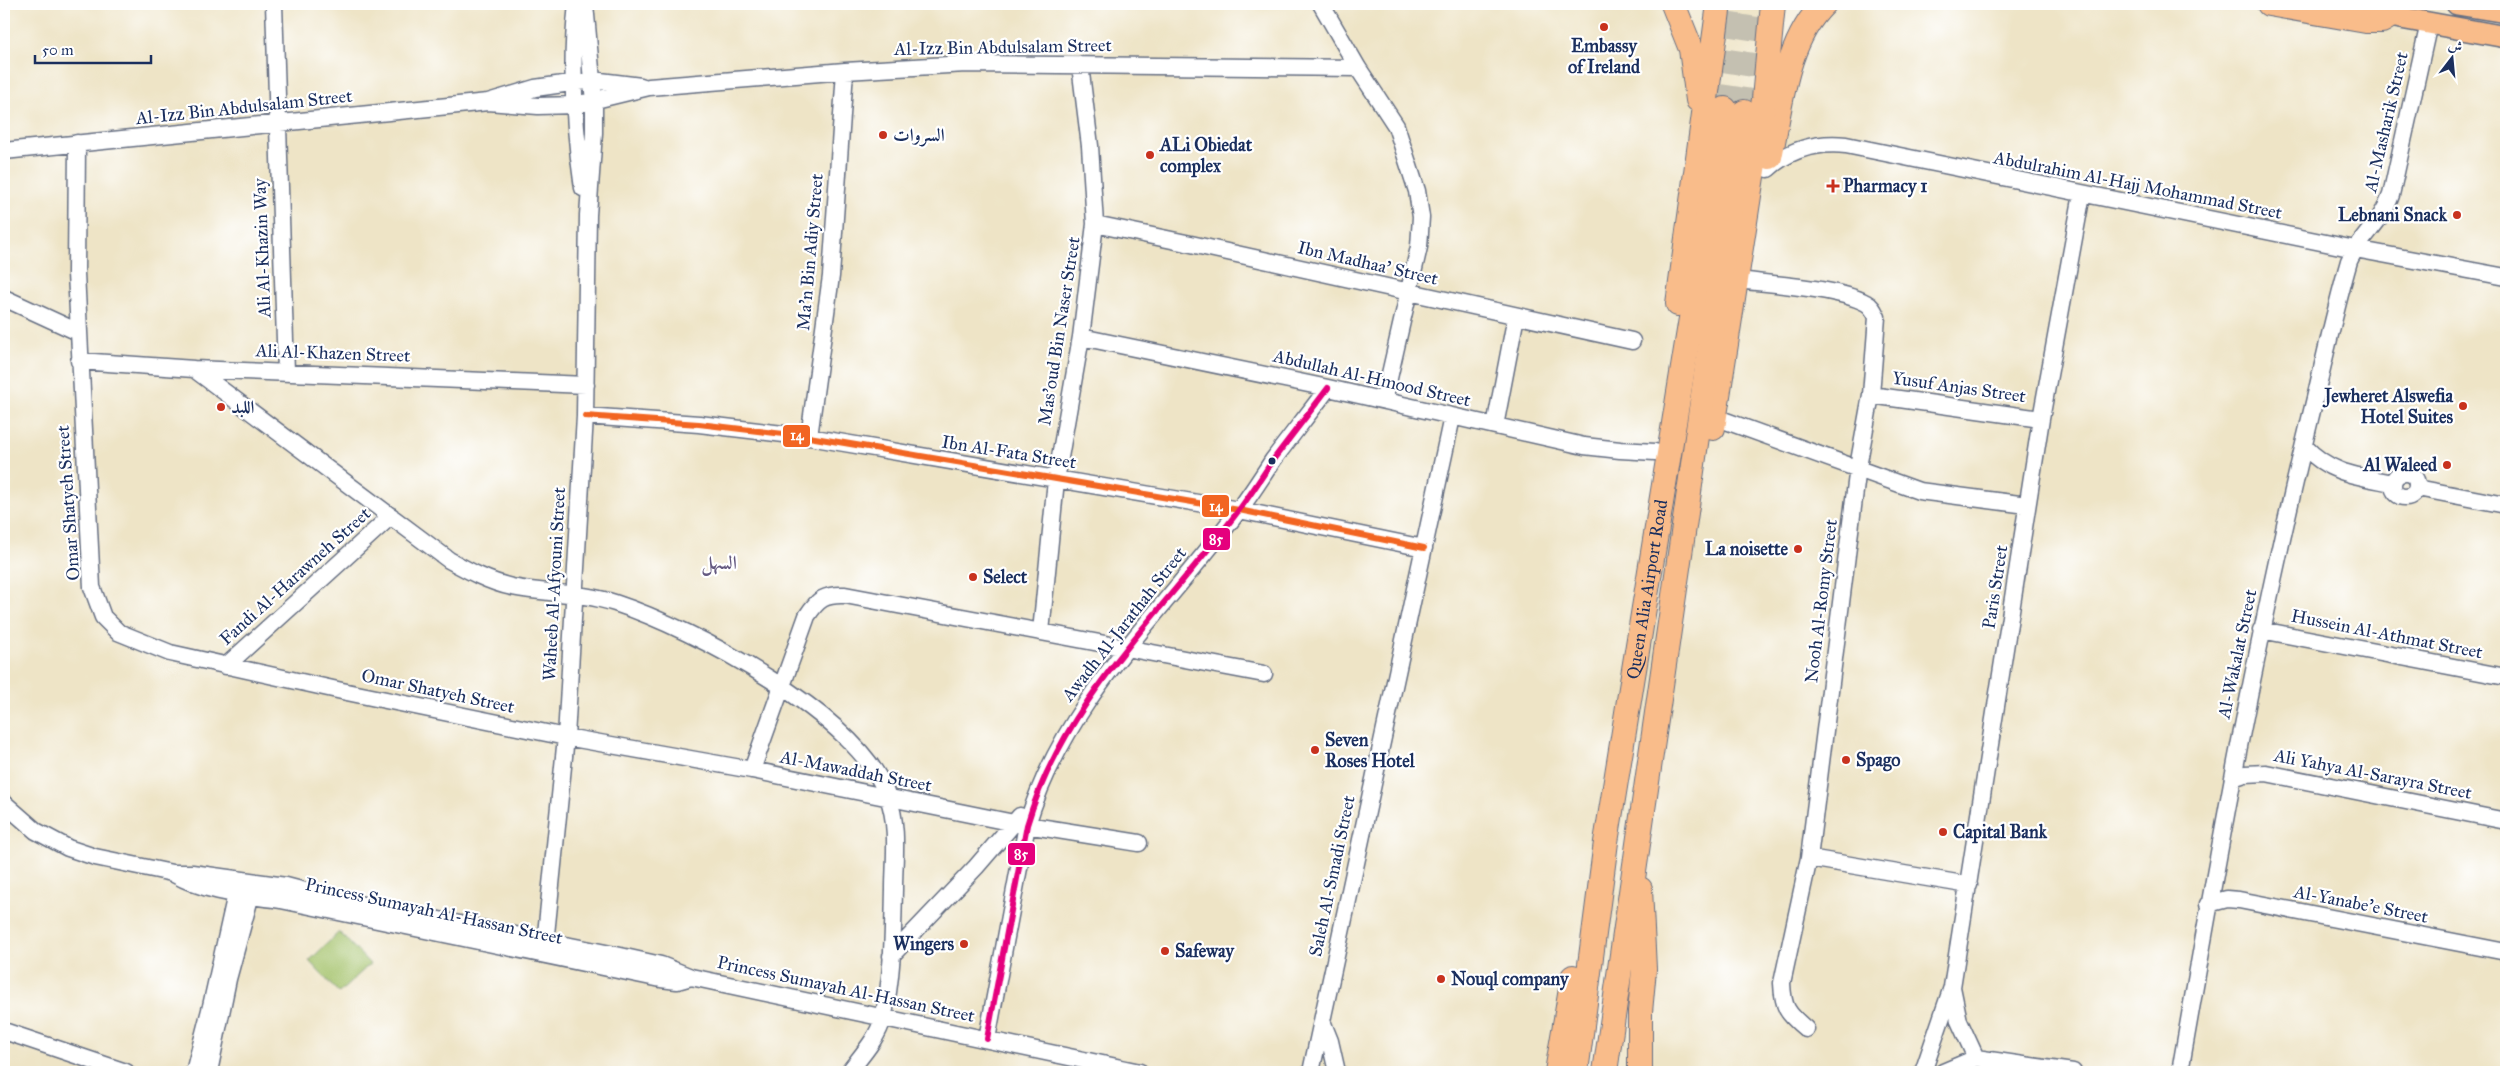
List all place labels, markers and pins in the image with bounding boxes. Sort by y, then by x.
marker: Embassy of Ireland [1598,21,1610,33]
place label: Embassy of Ireland [1568,35,1641,78]
place label: السروات [893,124,945,147]
marker: السروات [877,129,889,141]
place label: ALi Obiedat complex [1159,134,1253,178]
marker: ALi Obiedat complex [1144,149,1156,161]
place label: Pharmacy 1 [1843,175,1927,198]
marker: Pharmacy 1 [1827,180,1839,192]
place label: Lebnani Snack [2338,204,2448,226]
marker: Lebnani Snack [2451,209,2463,221]
place label: Jewheret Alswefia Hotel Suites [2322,385,2453,428]
place label: اللبد [231,396,255,418]
marker: Jewheret Alswefia Hotel Suites [2457,400,2469,412]
marker: اللبد [215,401,227,413]
place label: Al Waleed [2362,454,2438,476]
unlabelled marker [1267,456,1277,466]
marker: Al Waleed [2441,459,2453,471]
place label: La noisette [1705,538,1788,560]
marker: La noisette [1792,543,1804,555]
place label: Select [983,566,1028,588]
marker: Select [967,571,979,583]
place label: Seven Roses Hotel [1325,729,1416,772]
marker: Seven Roses Hotel [1309,744,1321,756]
place label: Spago [1856,749,1901,772]
marker: Spago [1840,754,1852,766]
place label: Capital Bank [1953,821,2048,844]
marker: Capital Bank [1937,826,1949,838]
place label: Wingers [893,933,954,956]
marker: Wingers [958,938,970,950]
place label: Safeway [1175,940,1235,963]
marker: Safeway [1159,945,1171,957]
place label: Nouql company [1451,968,1570,991]
marker: Nouql company [1435,973,1447,985]

